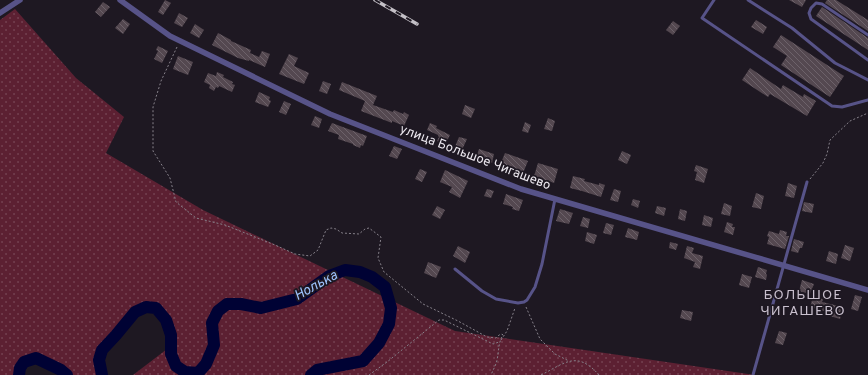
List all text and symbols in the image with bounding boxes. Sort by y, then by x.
street label: улица Большое Чигашево [397,122,553,194]
water label: Нолька [291,267,341,305]
district label: БОЛЬШОЕ ЧИГАШЕВО [760,287,846,320]

